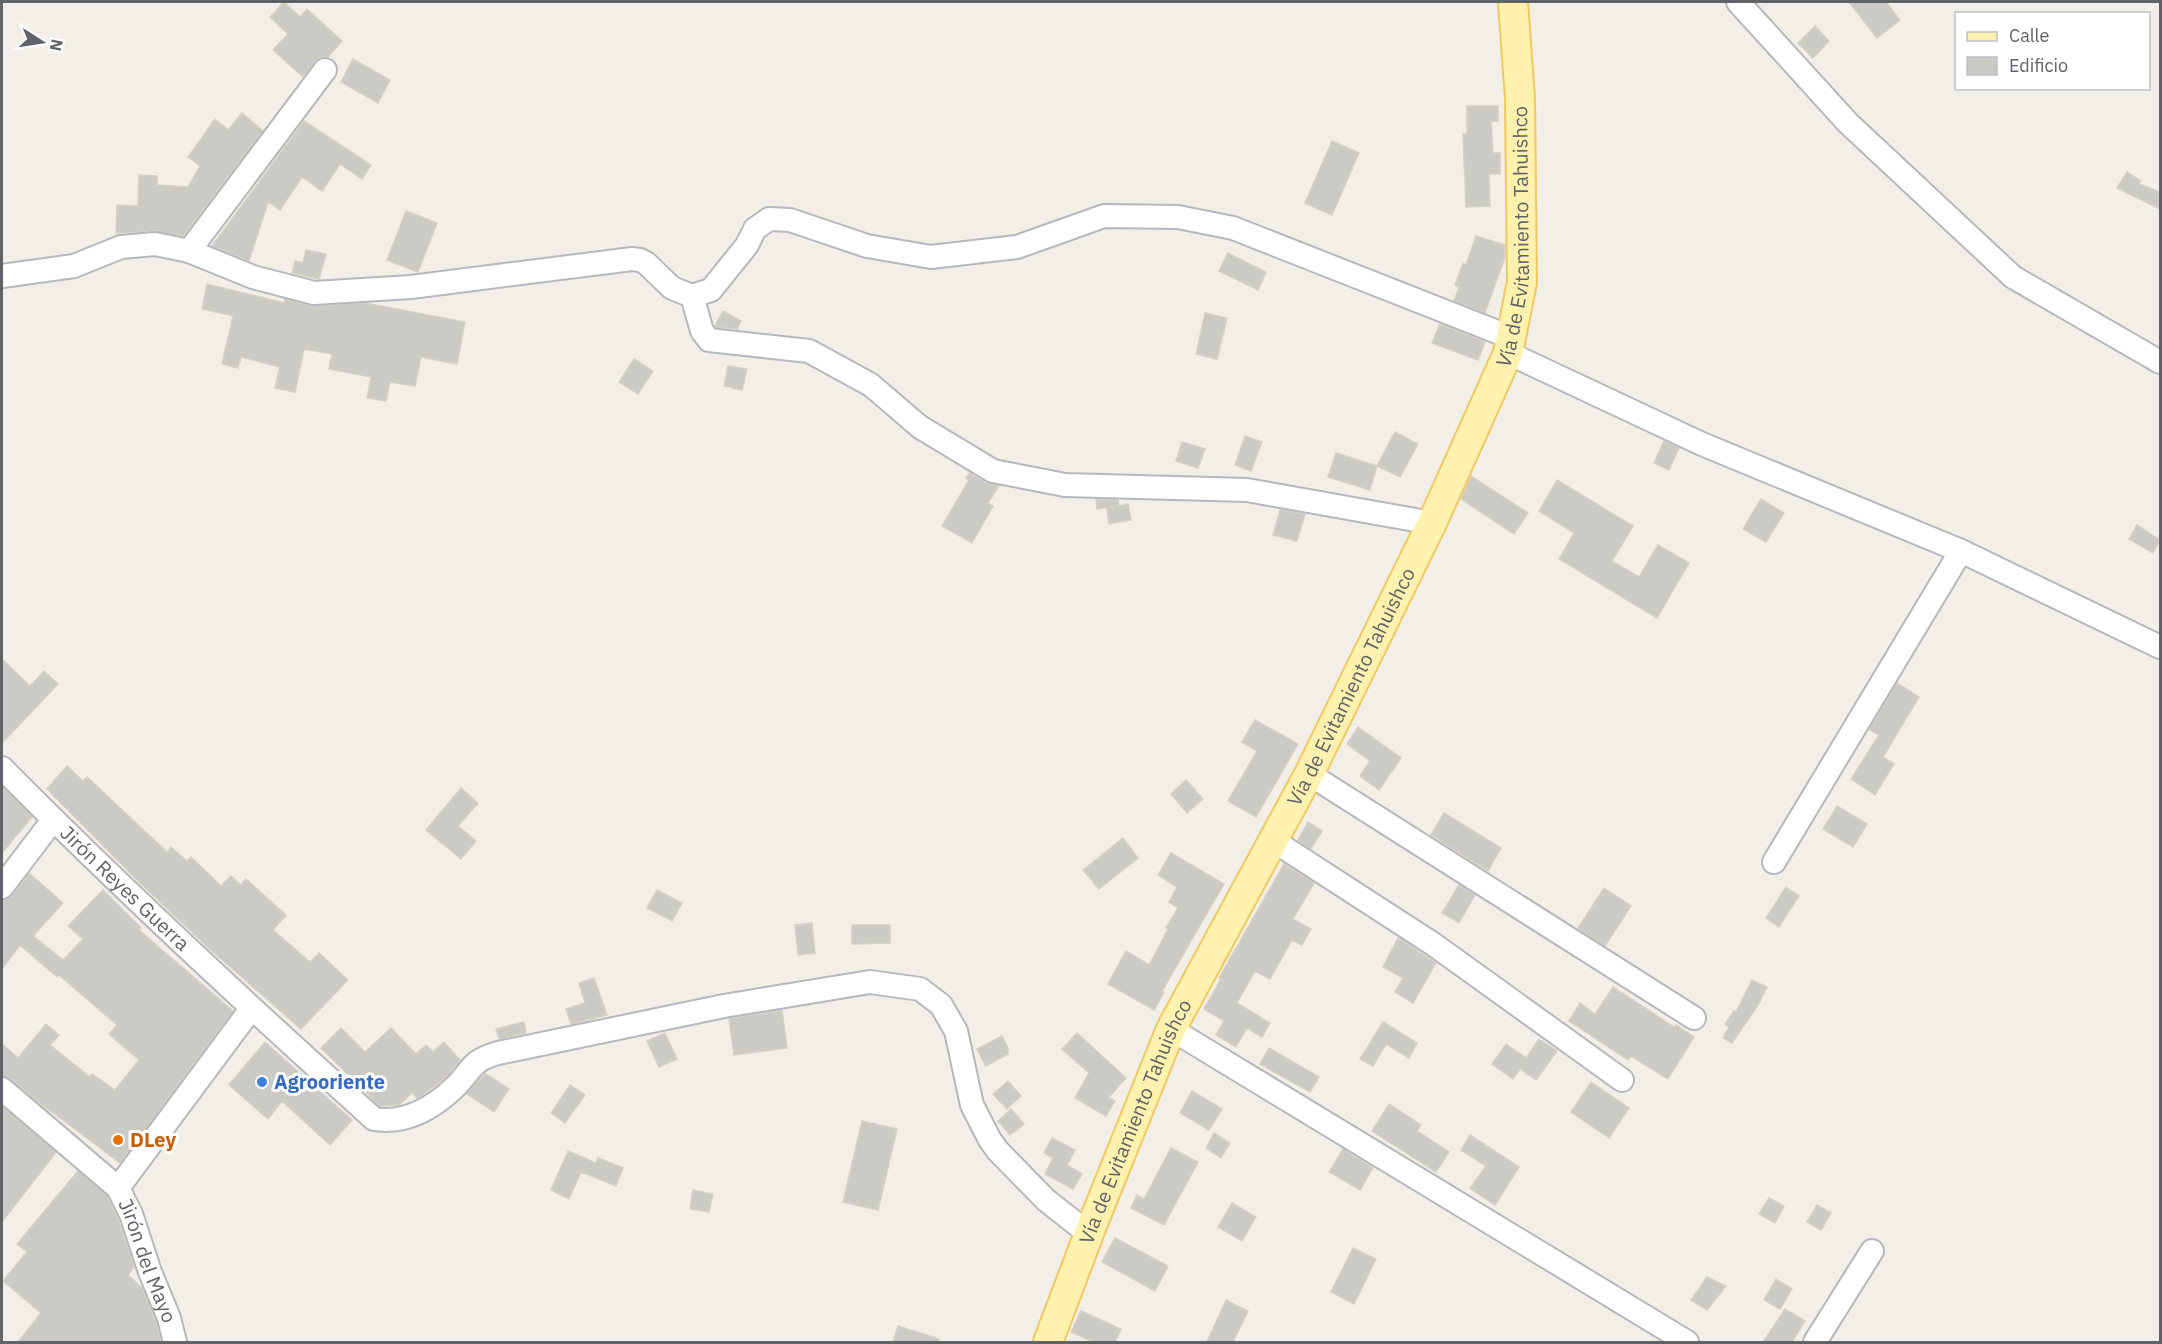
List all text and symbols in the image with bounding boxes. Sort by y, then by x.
north arrow [12,12,72,72]
legend [1955,12,2150,90]
text: Calle [2009,24,2049,47]
text: N [46,37,68,53]
text: Edificio [2009,54,2068,77]
street label: Vía de Evitamiento Tahuishco [1489,106,1535,371]
street label: Vía de Evitamiento Tahuishco [1280,563,1421,811]
street label: Jirón Reyes Guerra [55,819,196,957]
street label: Vía de Evitamiento Tahuishco [1072,994,1198,1248]
place label: Agrooriente [274,1068,385,1095]
marker: Agrooriente [255,1075,269,1089]
place label: DLey [130,1126,176,1153]
marker: DLey [111,1133,125,1147]
street label: Jirón del Mayo [112,1194,183,1327]

